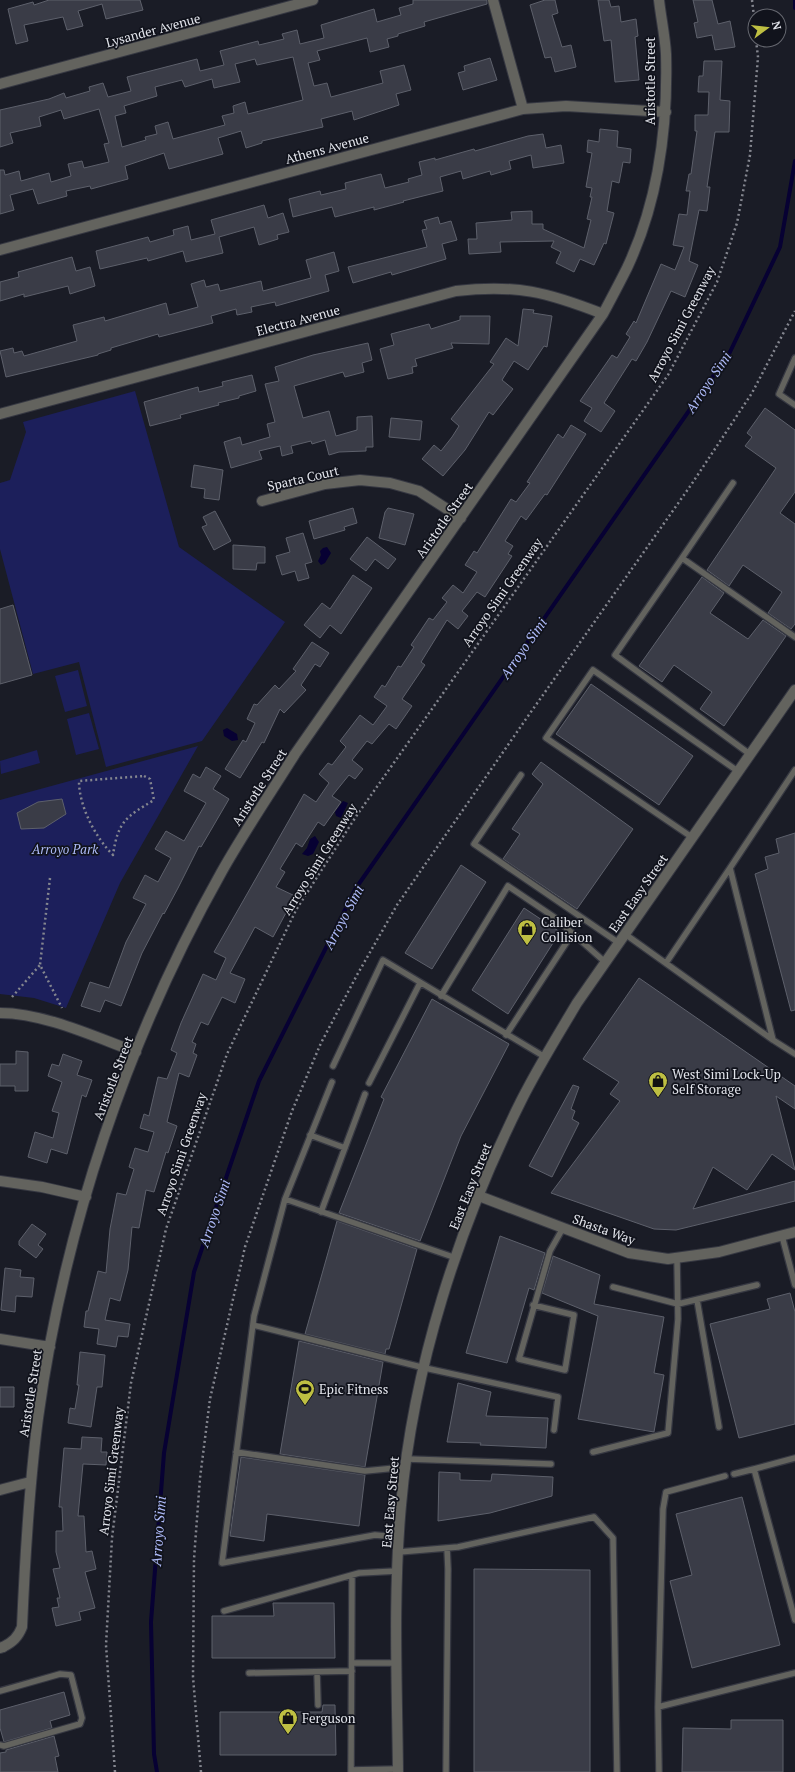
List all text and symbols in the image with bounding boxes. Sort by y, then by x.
north arrow [747,8,787,48]
street label: Lysander Avenue [104,9,202,51]
text: N [769,20,785,32]
street label: Aristotle Street [641,37,659,125]
street label: Athens Avenue [283,128,371,168]
street label: Arroyo Simi Greenway [644,263,718,385]
street label: Electra Avenue [254,300,342,340]
water label: Arroyo Simi [681,348,735,416]
street label: Sparta Court [265,461,341,495]
street label: Aristotle Street [411,478,477,561]
street label: Arroyo Simi Greenway [459,535,545,649]
water label: Arroyo Simi [496,614,550,682]
street label: Aristotle Street [227,745,291,829]
street label: Arroyo Simi Greenway [278,800,360,918]
park label: Arroyo Park [31,840,99,858]
street label: East Easy Street [604,850,672,936]
water label: Arroyo Simi [319,882,367,952]
place label: Caliber Collision [541,913,593,946]
shop icon: Caliber Collision [516,918,538,946]
street label: Aristotle Street [89,1033,137,1122]
place label: West Simi Lock-Up Self Storage [672,1065,781,1098]
shop icon: West Simi Lock-Up Self Storage [647,1070,669,1098]
street label: Arroyo Simi Greenway [151,1090,211,1218]
street label: East Easy Street [444,1140,496,1232]
water label: Arroyo Simi [193,1177,234,1250]
street label: Shasta Way [570,1209,638,1249]
street label: Aristotle Street [14,1348,46,1438]
sports icon: Epic Fitness [294,1378,316,1406]
place label: Epic Fitness [319,1380,388,1398]
street label: Arroyo Simi Greenway [94,1405,128,1536]
street label: East Easy Street [377,1455,403,1549]
water label: Arroyo Simi [146,1495,170,1568]
shop icon: Ferguson [277,1707,299,1735]
place label: Ferguson [302,1709,356,1727]

